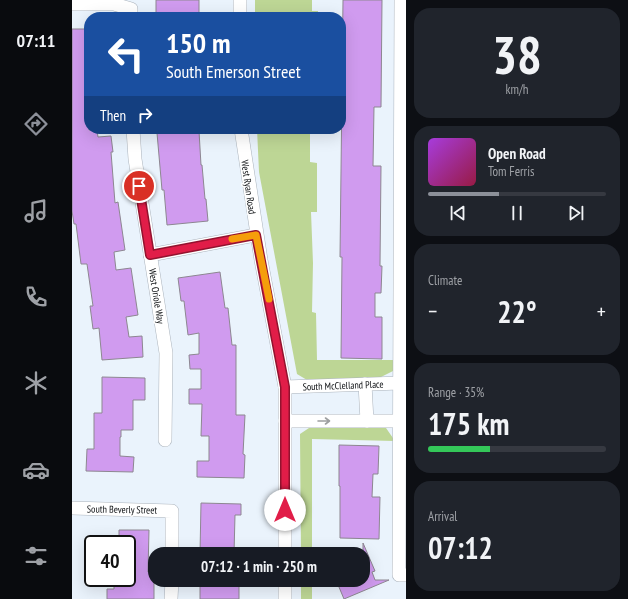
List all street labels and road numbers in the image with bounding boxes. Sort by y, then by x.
street label: West Ryan Road [238,159,259,215]
street label: West Oriole Way [146,267,167,325]
street label: South McClelland Place [302,378,384,393]
street label: South Beverly Street [87,502,157,517]

